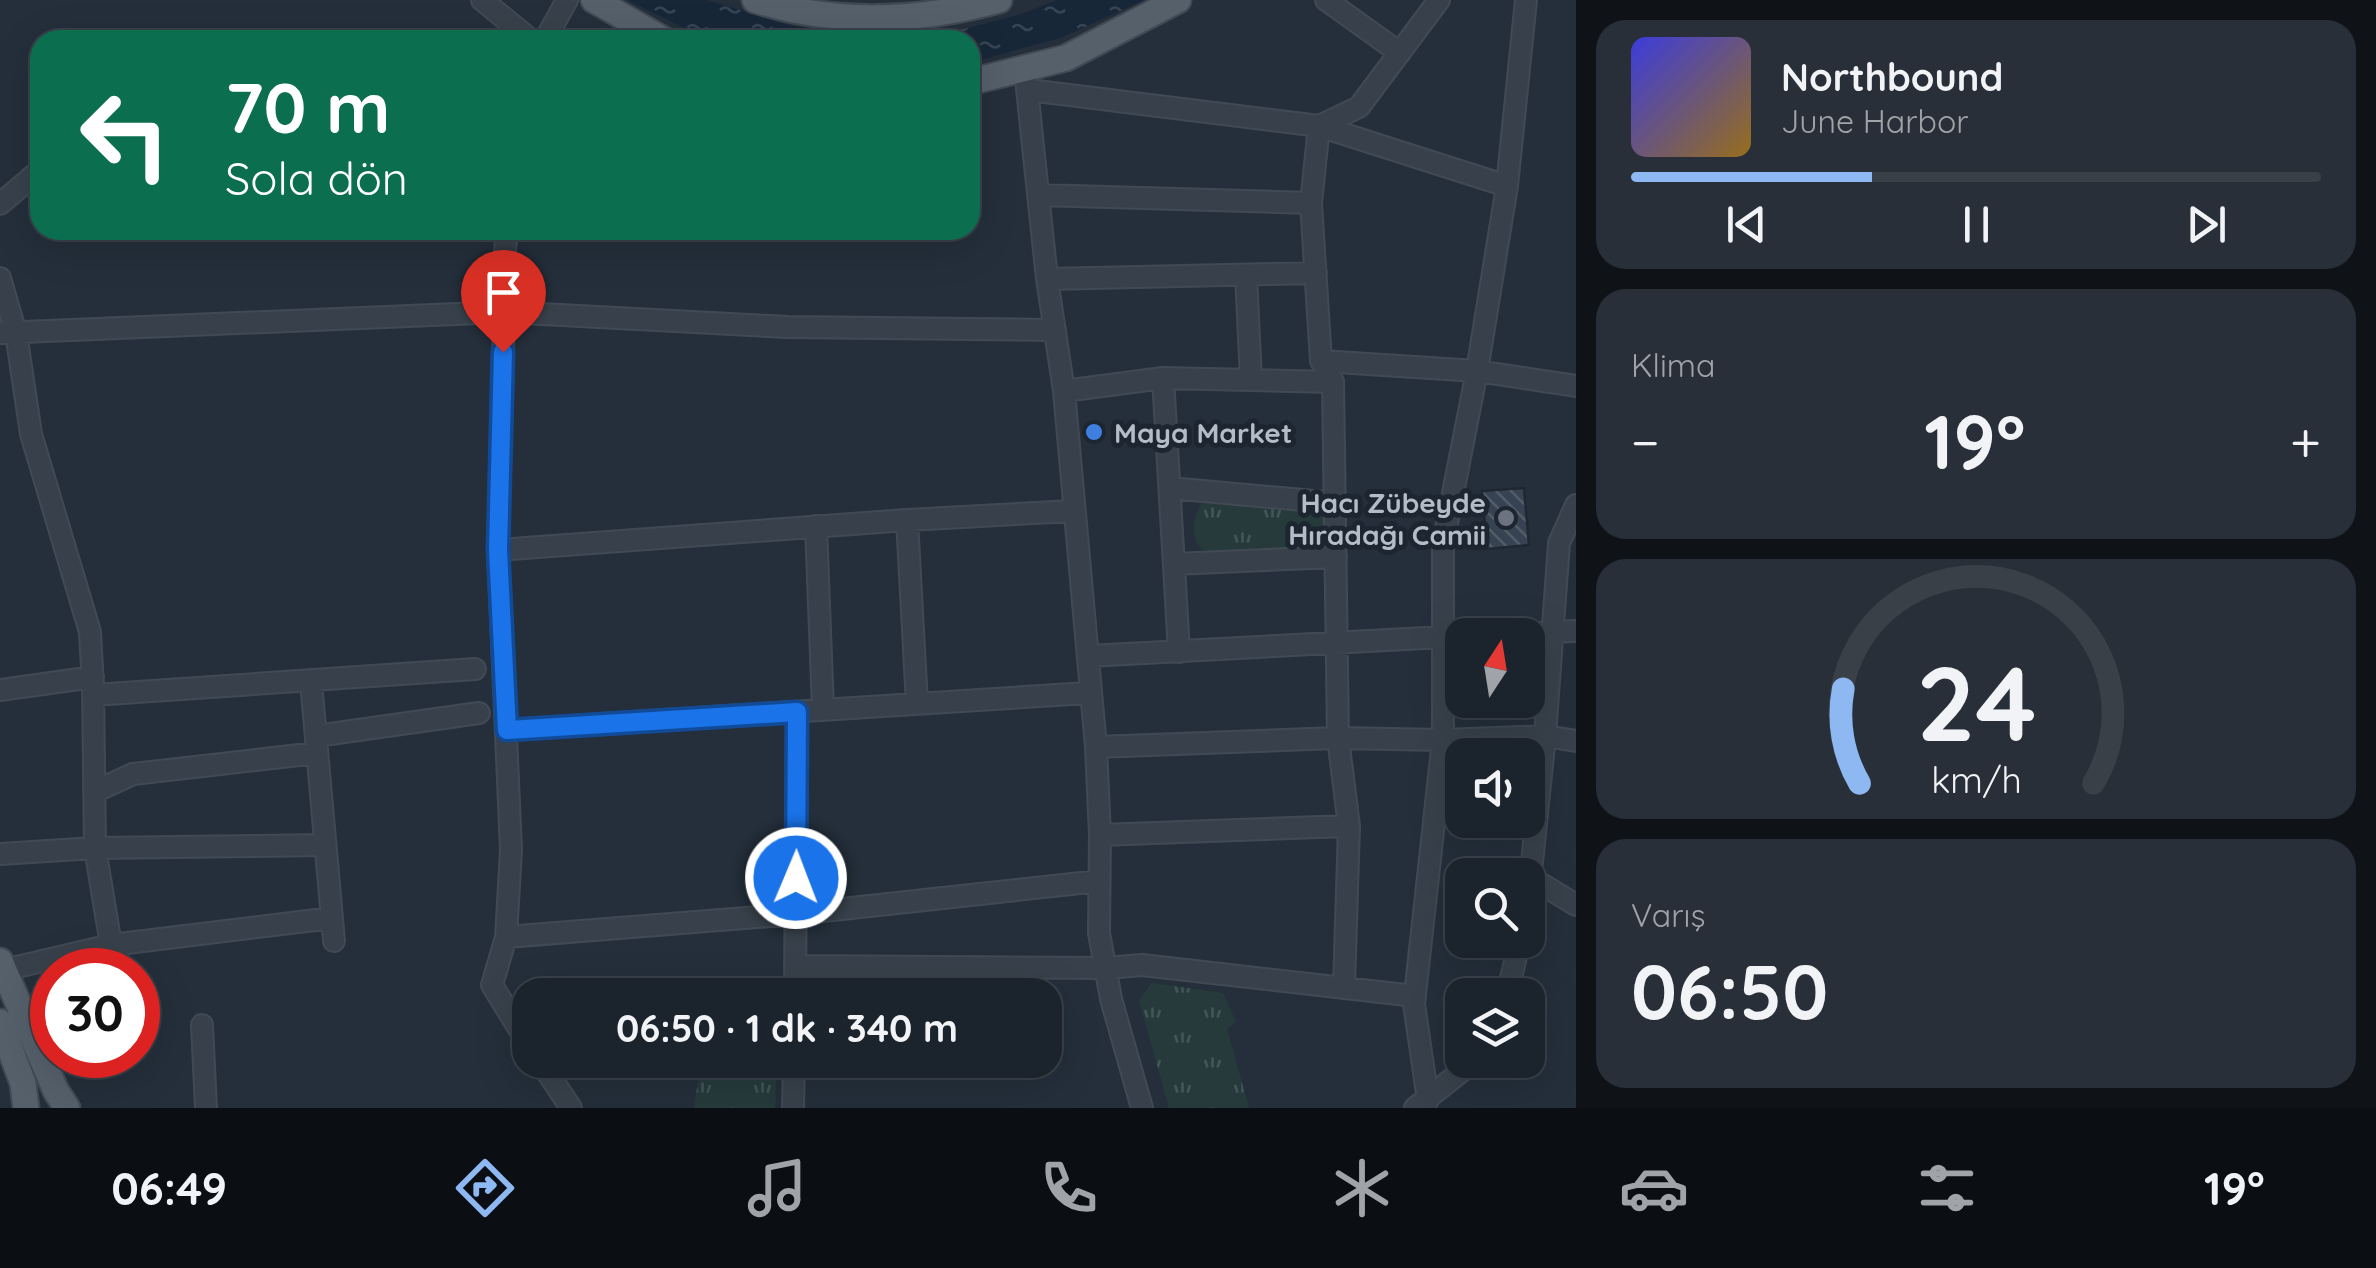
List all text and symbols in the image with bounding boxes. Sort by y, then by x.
text: Northbound [1781,53,2003,101]
text: 70 m [225,63,391,151]
icon: left [60,70,190,200]
text: June Harbor [1781,101,1969,141]
text: Sola dön [225,150,408,206]
icon: previous [1719,197,1774,252]
icon: pause [1949,197,2004,252]
icon: next [2179,197,2234,252]
pin [461,250,546,353]
icon: arrive [476,265,531,320]
text: Klima [1631,345,1715,385]
text: 19° [1924,394,2025,488]
text: − [1631,407,1660,476]
text: + [2290,407,2321,476]
place label: Maya Market [1114,415,1292,450]
marker: Maya Market [1083,421,1105,443]
place label: Hacı Zübeyde Hıradağı Camii [1288,485,1486,552]
marker: Hacı Zübeyde Hıradağı Camii [1495,507,1517,529]
north arrow [1445,618,1545,718]
map controls [1445,618,1545,1078]
text: 24 [1916,637,2036,767]
button: sound [1445,738,1545,838]
text: km/h [1931,757,2021,802]
position arrow [744,826,848,930]
button: search [1445,858,1545,958]
text: Varış [1631,895,1705,935]
text: 06:50 [1631,944,1828,1038]
speed limit sign: 30 [30,948,160,1078]
button: layers [1445,978,1545,1078]
text: 06:50 · 1 dk · 340 m [616,1004,958,1052]
icon: directions [450,1153,520,1223]
icon: music [742,1153,812,1223]
icon: phone [1034,1153,1104,1223]
icon: climate [1327,1153,1397,1223]
icon: car [1619,1153,1689,1223]
icon: filters [1912,1153,1982,1223]
text: 06:49 [111,1160,227,1216]
text: 19° [2204,1160,2265,1216]

